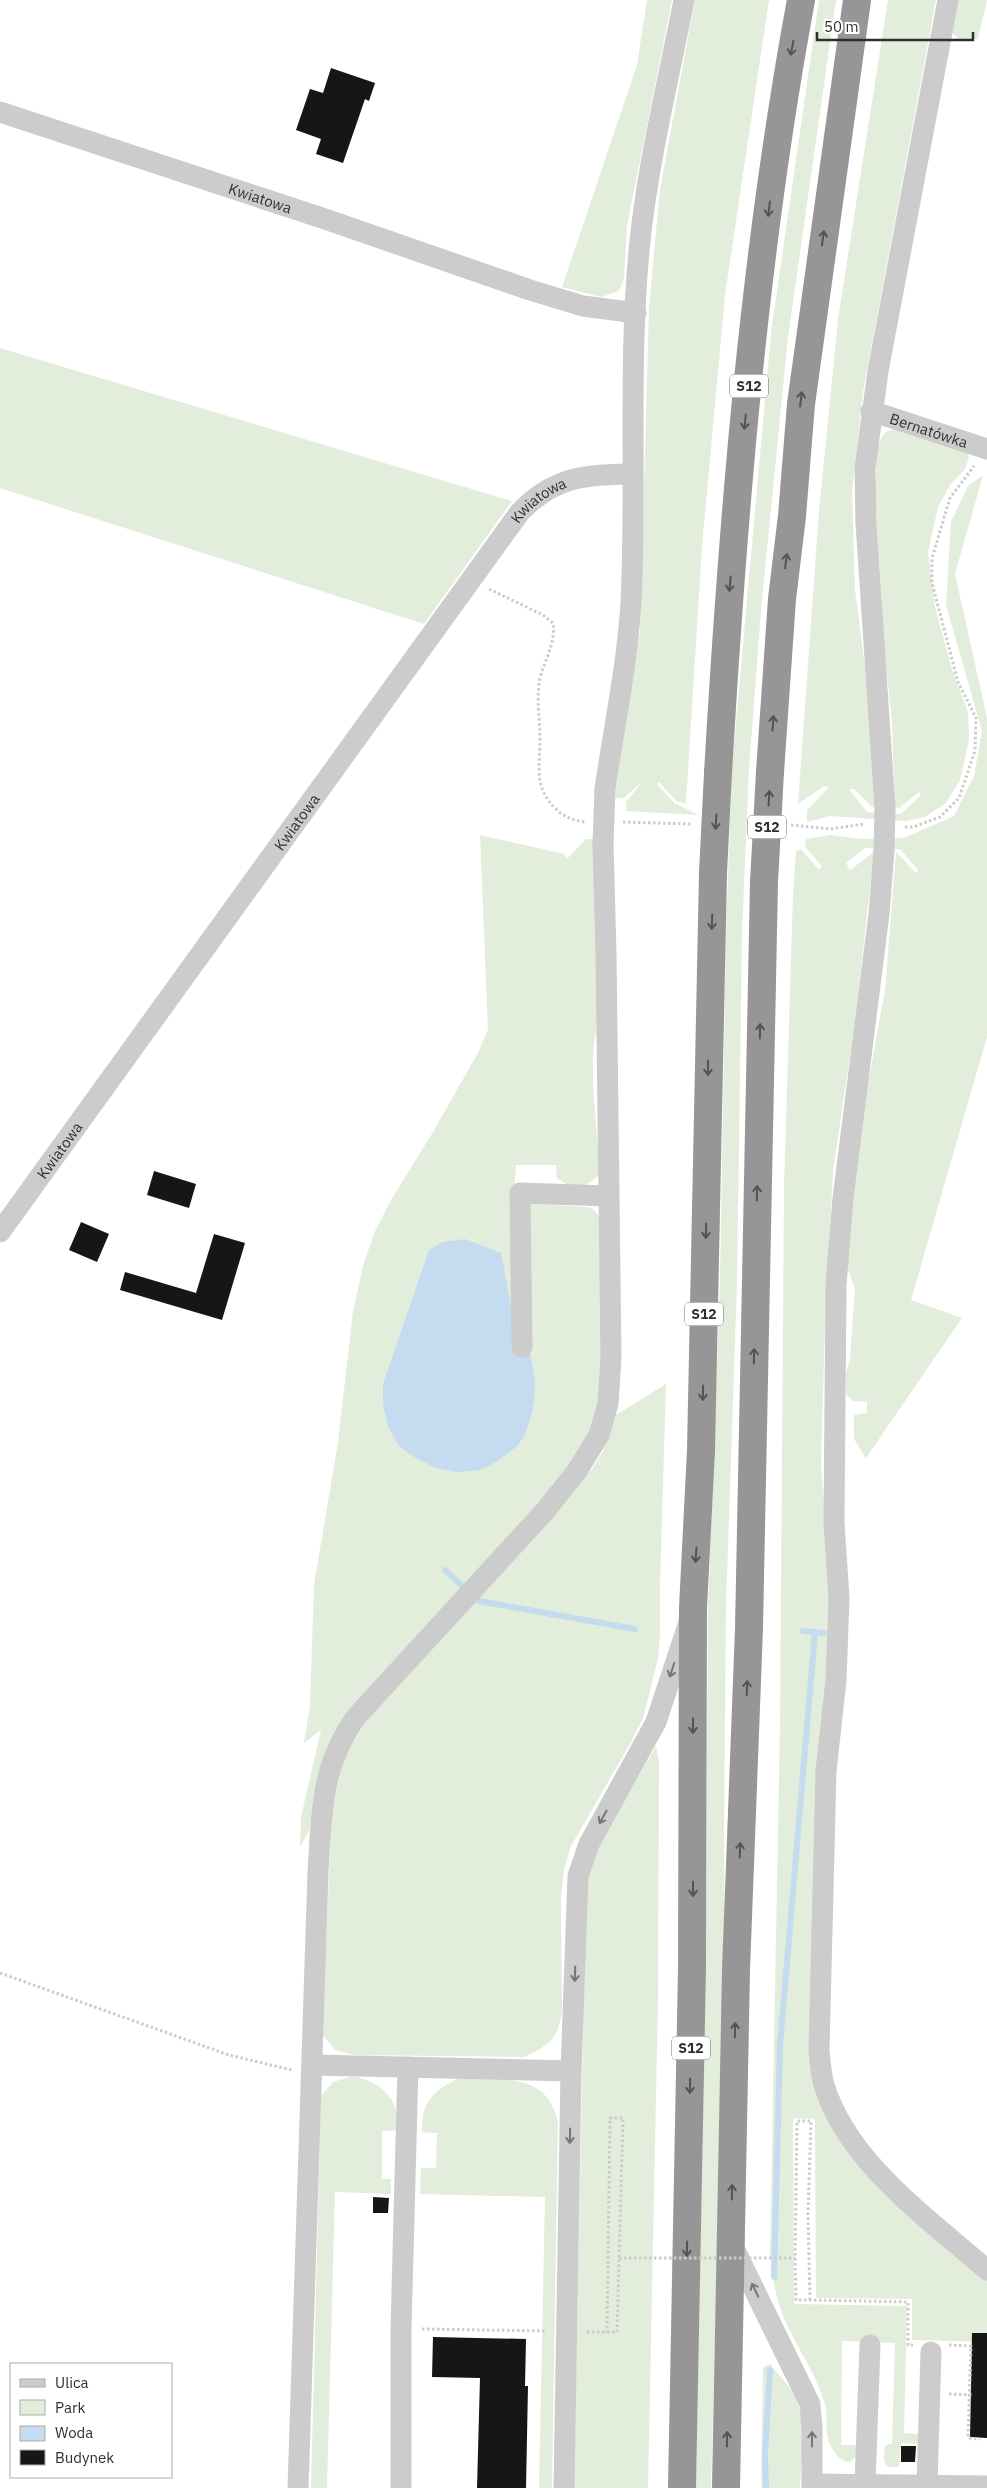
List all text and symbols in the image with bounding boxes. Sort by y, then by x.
scale bar [817,10,973,42]
text: 50 m [824,17,859,36]
one-way arrow [787,40,797,56]
street label: Kwiatowa [226,178,294,217]
one-way arrow [764,200,774,216]
one-way arrow [818,231,828,247]
road number: S12 [730,374,768,398]
one-way arrow [797,392,807,408]
street label: Bernatówka [888,408,970,452]
one-way arrow [740,414,750,430]
street label: Kwiatowa [506,473,568,526]
one-way arrow [781,553,791,569]
one-way arrow [725,576,734,592]
one-way arrow [769,715,778,731]
street label: Kwiatowa [269,790,323,854]
one-way arrow [764,790,773,806]
one-way arrow [711,814,720,830]
road number: S12 [748,816,786,839]
one-way arrow [707,914,717,930]
one-way arrow [755,1023,765,1039]
one-way arrow [704,1060,713,1076]
street label: Kwiatowa [32,1118,86,1182]
one-way arrow [752,1185,762,1202]
one-way arrow [701,1222,711,1238]
road number: S12 [685,1302,723,1326]
one-way arrow [750,1348,759,1364]
one-way arrow [698,1385,707,1401]
one-way arrow [691,1547,701,1563]
one-way arrow [667,1662,677,1678]
one-way arrow [742,1680,751,1696]
one-way arrow [688,1718,698,1734]
one-way arrow [598,1809,608,1823]
one-way arrow [736,1842,745,1858]
one-way arrow [688,1880,698,1897]
one-way arrow [570,1966,579,1982]
one-way arrow [730,2022,739,2038]
road number: S12 [672,2036,710,2060]
one-way arrow [685,2078,695,2094]
one-way arrow [565,2128,575,2144]
one-way arrow [727,2185,737,2201]
one-way arrow [682,2240,692,2257]
one-way arrow [750,2282,760,2297]
legend [10,2363,172,2478]
text: Ulica [55,2373,89,2392]
text: Park [55,2398,85,2417]
text: Woda [55,2423,93,2442]
one-way arrow [722,2432,731,2448]
one-way arrow [807,2432,817,2448]
text: Budynek [55,2448,114,2467]

